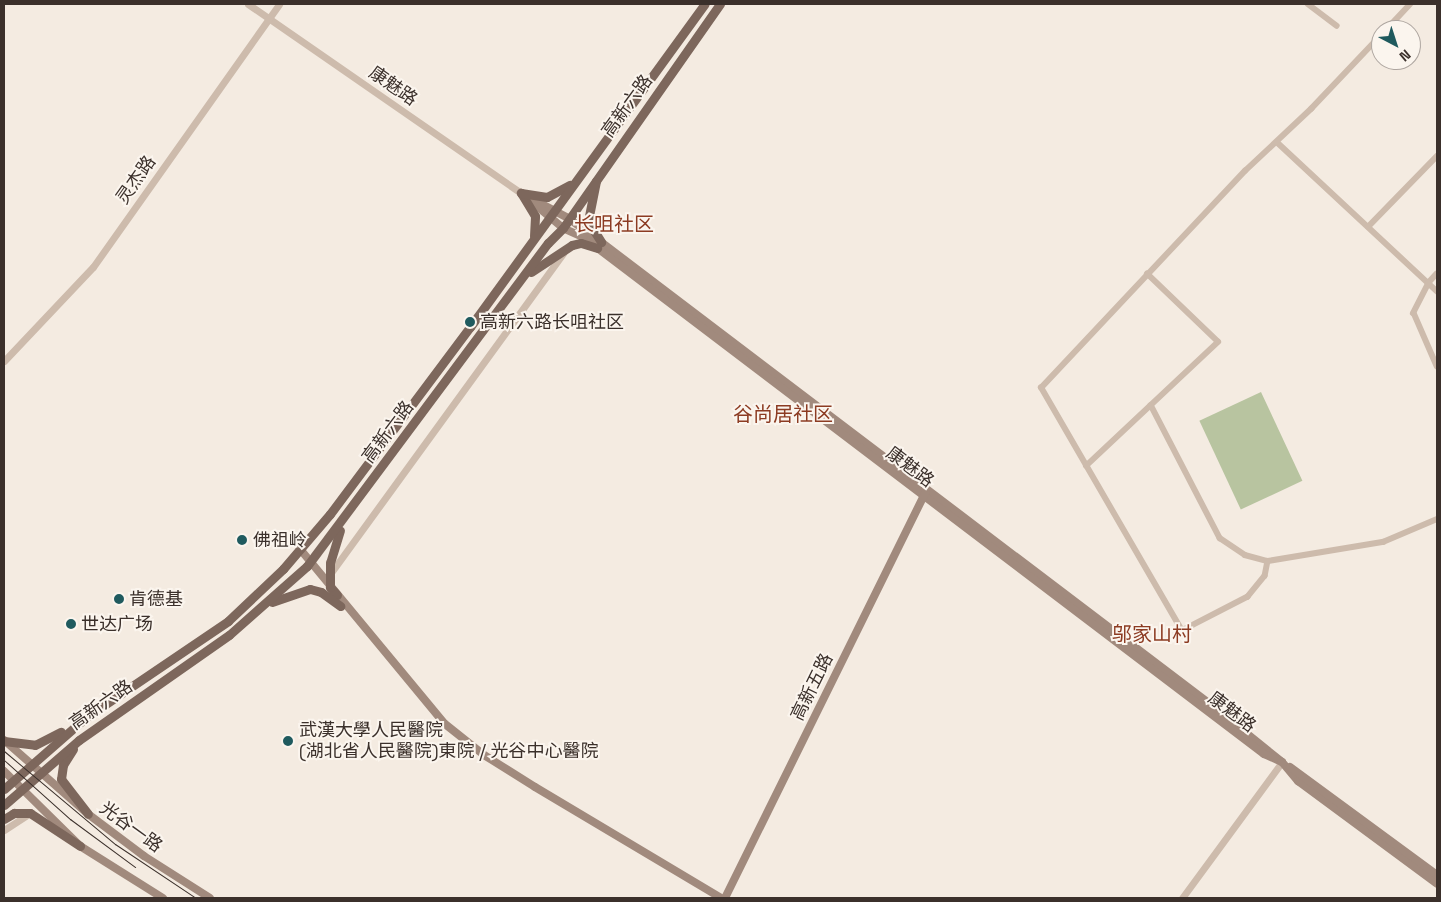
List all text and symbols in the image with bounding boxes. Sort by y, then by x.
north arrow [1371,20,1421,70]
text: N [1396,46,1414,66]
street label: 康魅路 [365,62,421,110]
street label: 高新六路 [597,71,657,141]
street label: 灵杰路 [112,152,160,208]
district label: 长咀社区 [574,212,654,236]
place label: 高新六路长咀社区 [480,311,624,333]
marker: 高新六路长咀社区 [464,316,476,328]
street label: 高新六路 [358,397,418,467]
district label: 谷尚居社区 [733,402,833,426]
street label: 康魅路 [882,442,938,492]
place label: 佛祖岭 [253,529,307,551]
marker: 佛祖岭 [235,533,249,547]
place label: 肯德基 [129,588,183,610]
marker: 肯德基 [113,593,125,605]
place label: 世达广场 [81,613,153,635]
marker: 世达广场 [65,618,77,630]
district label: 邬家山村 [1112,622,1192,646]
street label: 高新五路 [787,650,837,724]
street label: 高新六路 [65,676,137,734]
street label: 康魅路 [1204,687,1260,737]
place label: 武漢大學人民醫院 (湖北省人民醫院)東院 / 光谷中心醫院 [299,720,599,762]
marker: 武漢大學人民醫院 (湖北省人民醫院)東院 / 光谷中心醫院 [281,734,295,748]
street label: 光谷一路 [96,797,166,857]

